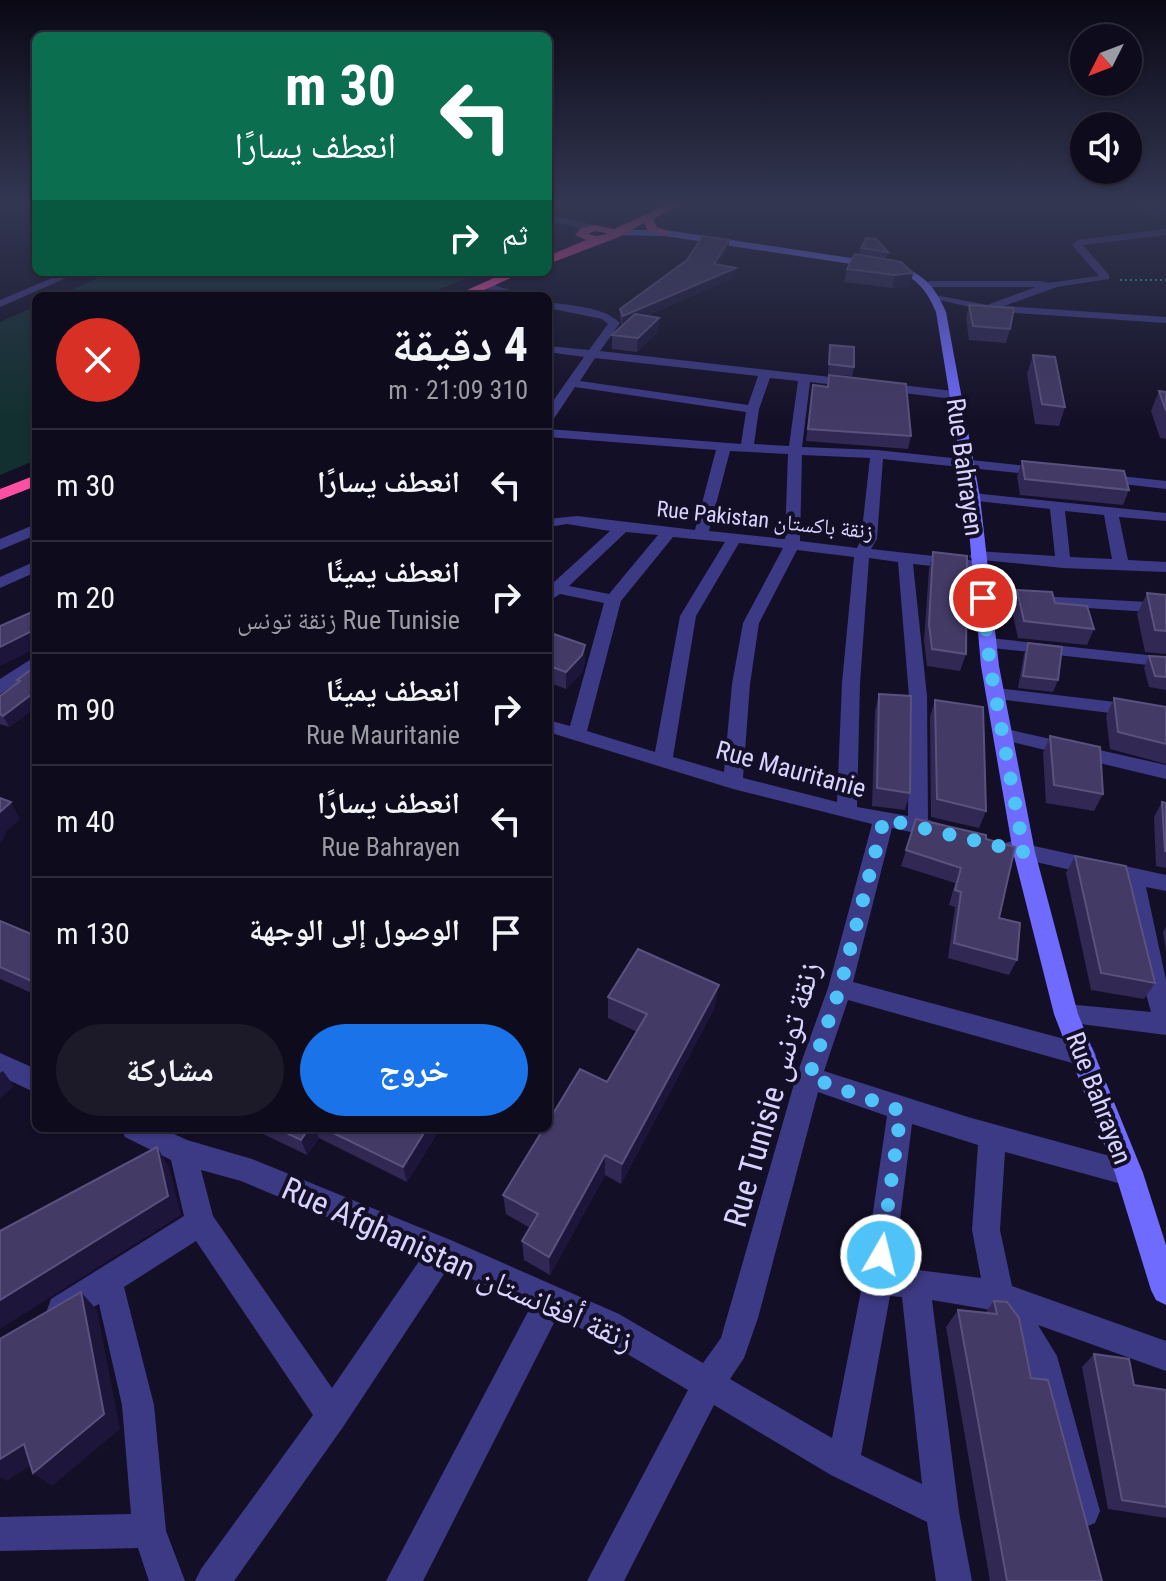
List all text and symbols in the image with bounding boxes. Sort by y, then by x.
north arrow [1070,24,1142,96]
map controls [1070,24,1142,184]
text: 30 m [285,53,396,119]
icon: left [424,64,528,168]
button: sound [1070,112,1142,184]
text: انعطف يسارًا [235,125,396,167]
icon: right [442,216,486,260]
text: ثم [502,217,528,252]
text: 4 دقيقة [392,316,528,373]
button: close [56,318,140,402]
text: 310 m · 21:09 [388,375,528,405]
street label: Rue Bahrayen [940,396,990,538]
icon: left [484,463,528,507]
text: انعطف يسارًا [317,464,460,499]
text: 30 m [56,468,115,503]
street label: Rue Pakistan زنقة باكستان [655,496,875,545]
text: انعطف يمينًا [326,554,460,589]
pin [949,564,1017,632]
icon: right [484,575,528,619]
icon: arrive [961,576,1005,620]
text: 20 m [56,580,115,615]
text: Rue Tunisie زنقة تونس [237,605,460,635]
text: انعطف يمينًا [326,673,460,708]
icon: right [484,687,528,731]
text: 90 m [56,692,115,727]
text: Rue Mauritanie [306,720,460,750]
street label: Rue Mauritanie [713,735,869,803]
text: انعطف يسارًا [317,785,460,820]
icon: left [484,799,528,843]
text: 40 m [56,804,115,839]
text: Rue Bahrayen [321,832,460,862]
icon: arrive [484,911,528,955]
text: الوصول إلى الوجهة [249,912,460,947]
text: 130 m [56,916,130,951]
street label: Rue Tunisie زنقة تونس [716,957,829,1231]
button: مشاركة [56,1024,284,1116]
button: خروج [300,1024,528,1116]
street label: Rue Bahrayen [1060,1028,1138,1168]
street label: Rue Afghanistan زنقة أفغانستان [276,1169,640,1359]
position arrow [839,1213,923,1297]

